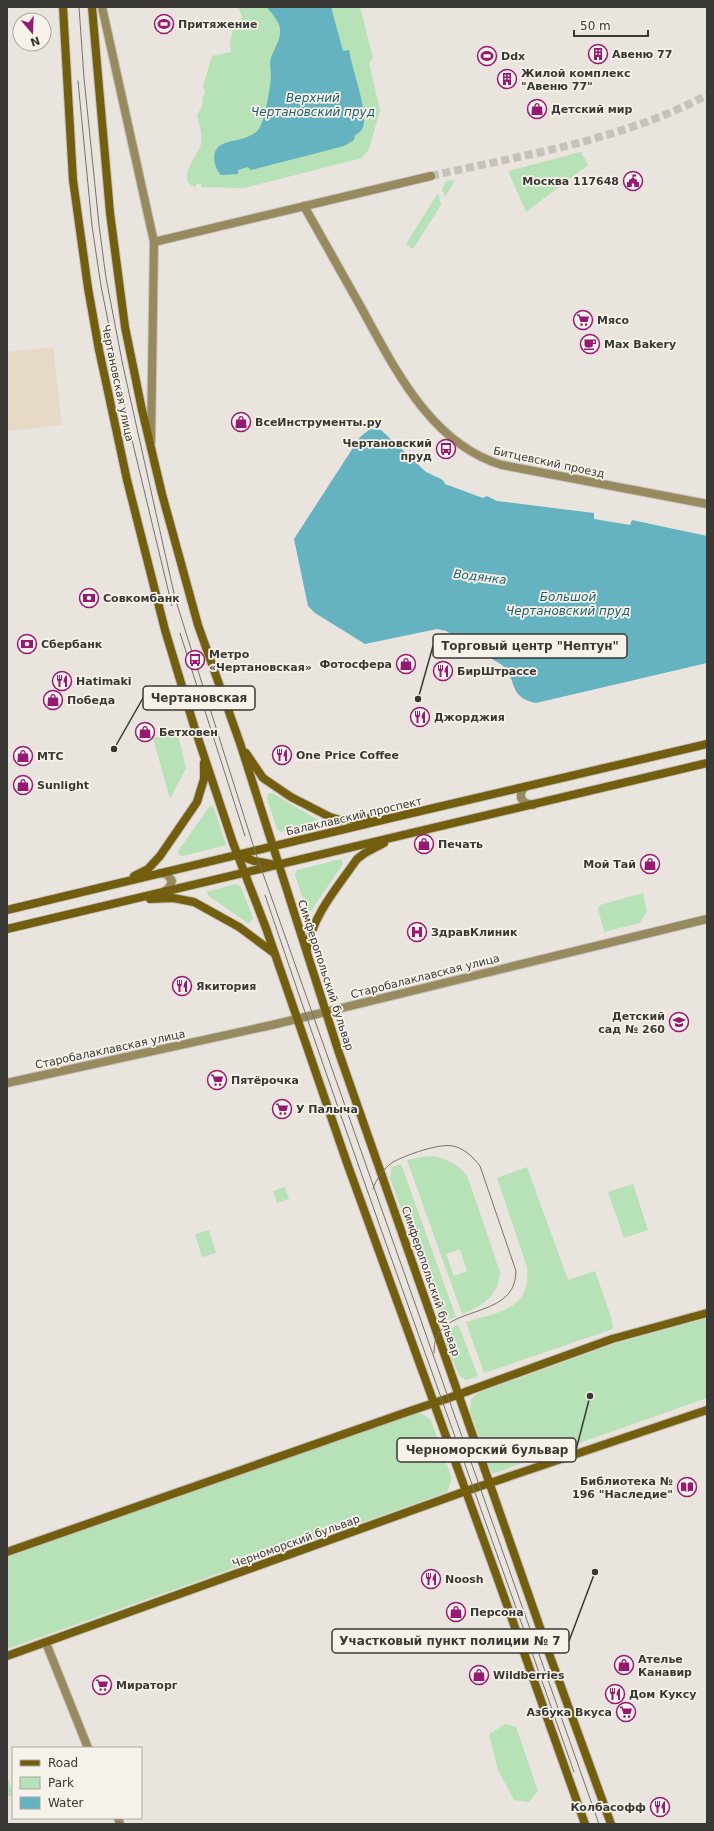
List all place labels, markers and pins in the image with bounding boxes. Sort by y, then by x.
sports icon: Притяжение [153,13,175,35]
place label: Притяжение [178,18,257,31]
building icon: Авеню 77 [587,43,609,65]
sports icon: Ddx [476,45,498,67]
place label: Авеню 77 [612,48,672,61]
place label: Ddx [501,50,525,63]
place label: Жилой комплекс "Авеню 77" [521,67,630,93]
building icon: Жилой комплекс "Авеню 77" [496,68,518,90]
shop icon: Детский мир [526,98,548,120]
place label: Детский мир [551,103,633,116]
public building icon: Москва 117648 [622,170,644,192]
place label: Москва 117648 [522,175,619,188]
supermarket icon: Мясо [572,309,594,331]
place label: Мясо [597,314,630,327]
cafe icon: Max Bakery [579,333,601,355]
place label: Max Bakery [604,338,676,351]
shop icon: ВсеИнструменты.ру [230,411,252,433]
place label: ВсеИнструменты.ру [255,416,382,429]
place label: Чертановский пруд [342,437,432,463]
bus stop icon: Чертановский пруд [435,438,457,460]
bank icon: Совкомбанк [78,587,100,609]
place label: Совкомбанк [103,592,180,605]
bank icon: Сбербанк [16,633,38,655]
callout: Торговый центр "Нептун" [433,634,627,658]
place label: Сбербанк [41,638,103,651]
place label: Метро «Чертановская» [209,648,312,674]
bus stop icon: Метро «Чертановская» [184,649,206,671]
shop icon: Фотосфера [395,653,417,675]
place label: Фотосфера [319,658,392,671]
restaurant icon: БирШтрассе [432,660,454,682]
place label: БирШтрассе [457,665,537,678]
restaurant icon: Hatimaki [51,670,73,692]
place label: Hatimaki [76,675,132,688]
callout: Чертановская [143,686,255,710]
shop icon: Победа [42,689,64,711]
place label: Победа [67,694,115,707]
restaurant icon: Джорджия [409,706,431,728]
place label: Джорджия [434,711,505,724]
shop icon: Бетховен [134,721,156,743]
place label: Бетховен [159,726,218,739]
restaurant icon: One Price Coffee [271,744,293,766]
shop icon: МТС [12,745,34,767]
place label: One Price Coffee [296,749,399,762]
place label: МТС [37,750,64,763]
shop icon: Sunlight [12,774,34,796]
place label: Sunlight [37,779,89,792]
shop icon: Печать [413,833,435,855]
place label: Печать [438,838,483,851]
shop icon: Мой Тай [639,853,661,875]
place label: Мой Тай [583,858,636,871]
hospital icon: ЗдравКлиник [406,921,428,943]
place label: ЗдравКлиник [431,926,518,939]
restaurant icon: Якитория [171,975,193,997]
place label: Якитория [196,980,256,993]
place label: Детский сад № 260 [598,1010,665,1036]
school or university icon: Детский сад № 260 [668,1011,690,1033]
supermarket icon: Пятёрочка [206,1069,228,1091]
place label: Пятёрочка [231,1074,299,1087]
supermarket icon: У Палыча [271,1098,293,1120]
place label: У Палыча [296,1103,358,1116]
callout: Черноморский бульвар [397,1438,576,1462]
place label: Библиотека № 196 "Наследие" [572,1475,673,1501]
library icon: Библиотека № 196 "Наследие" [676,1476,698,1498]
restaurant icon: Noosh [420,1568,442,1590]
place label: Noosh [445,1573,484,1586]
shop icon: Персона [445,1601,467,1623]
place label: Персона [470,1606,524,1619]
callout: Участковый пункт полиции № 7 [332,1629,569,1653]
place label: Ателье Канавир [638,1653,692,1679]
shop icon: Ателье Канавир [613,1654,635,1676]
shop icon: Wildberries [468,1664,490,1686]
place label: Wildberries [493,1669,565,1682]
supermarket icon: Мираторг [91,1674,113,1696]
place label: Мираторг [116,1679,178,1692]
restaurant icon: Дом Куксу [604,1683,626,1705]
place label: Дом Куксу [629,1688,697,1701]
supermarket icon: Азбука Вкуса [615,1701,637,1723]
place label: Азбука Вкуса [527,1706,612,1719]
restaurant icon: Колбасофф [649,1796,671,1818]
place label: Колбасофф [570,1801,646,1814]

